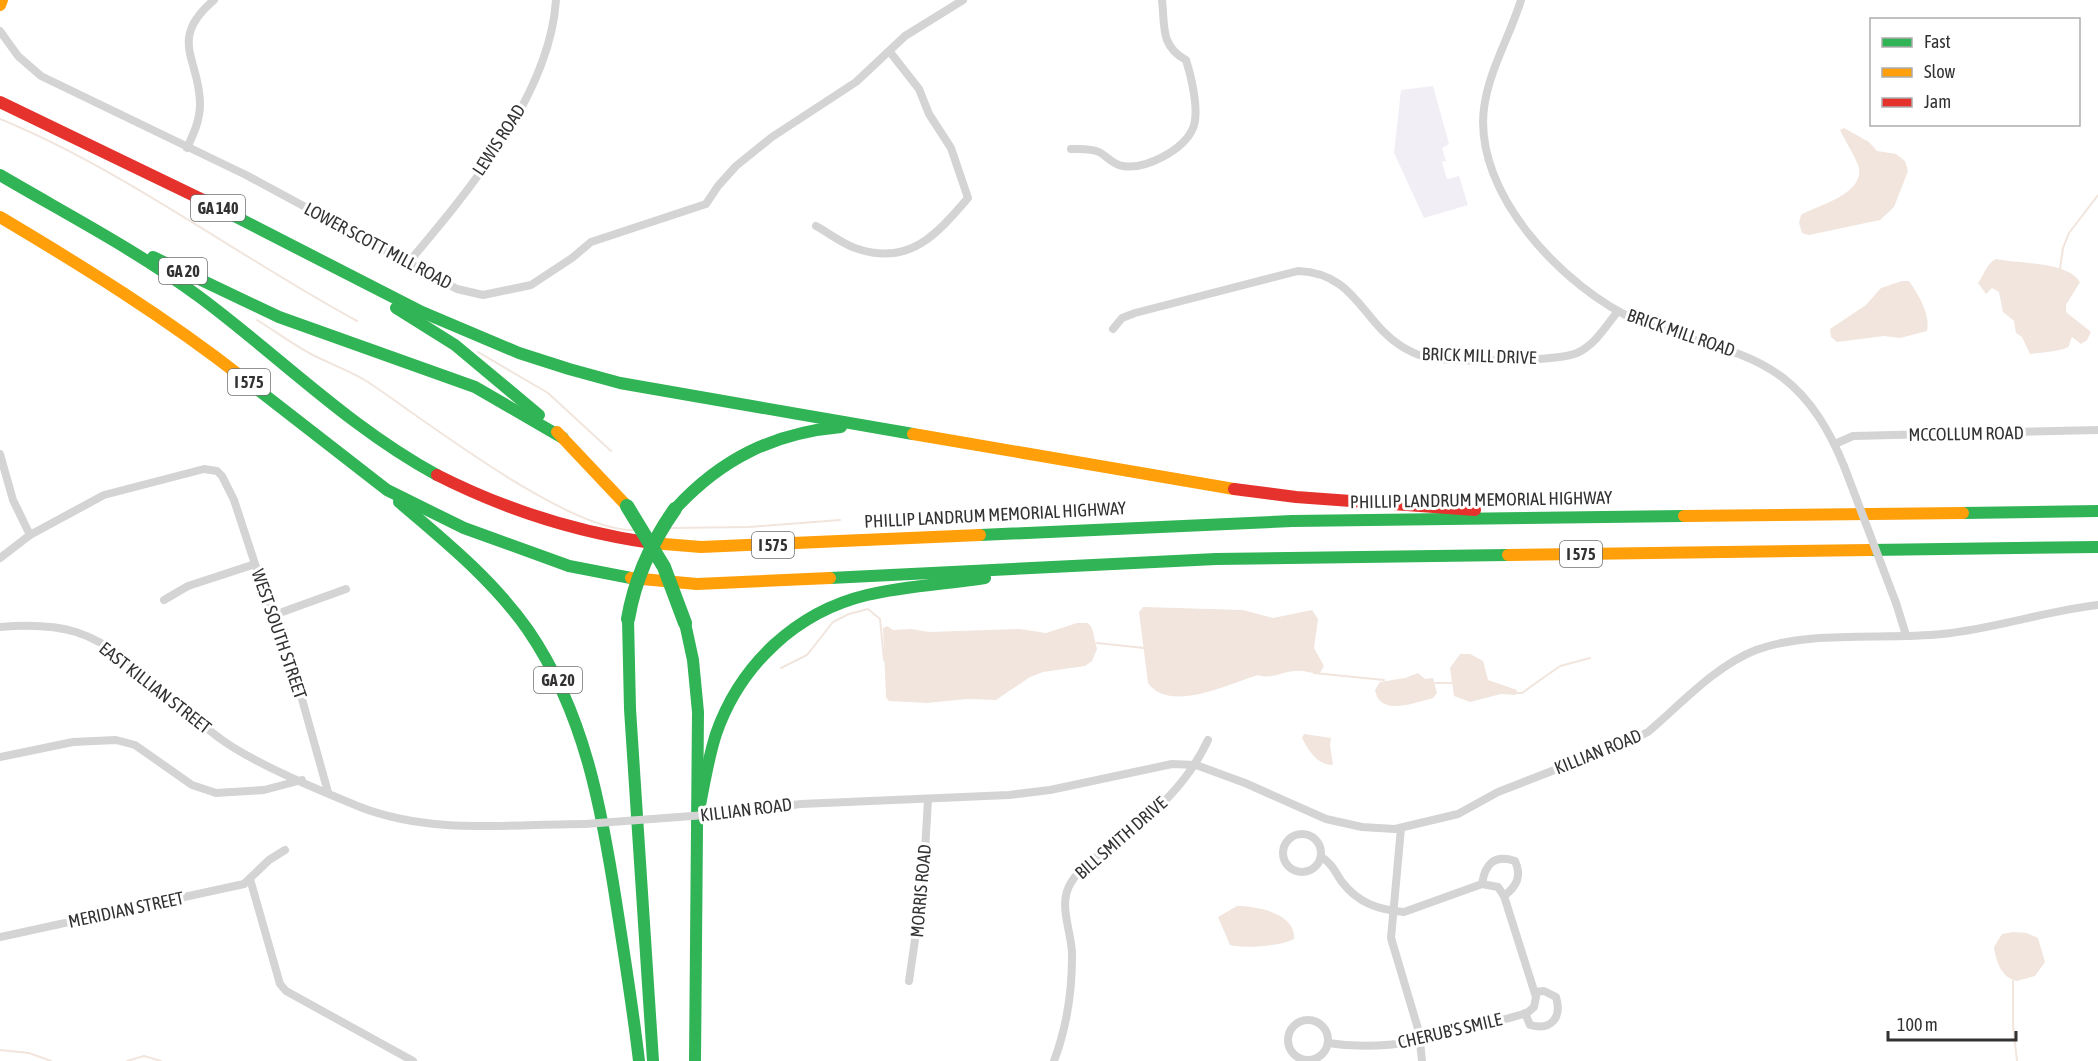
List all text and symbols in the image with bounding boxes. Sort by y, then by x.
legend [1870,18,2080,126]
text: Fast [1924,31,1951,52]
text: Slow [1924,61,1955,82]
text: Jam [1924,91,1951,112]
street label: LEWIS ROAD [468,100,529,179]
road number: GA 140 [191,195,245,221]
street label: LOWER SCOTT MILL ROAD [301,198,456,293]
road number: GA 20 [159,258,207,284]
street label: BRICK MILL ROAD [1624,304,1738,361]
street label: BRICK MILL DRIVE [1421,343,1537,368]
road number: I 575 [228,369,270,395]
street label: MCCOLLUM ROAD [1908,422,2024,445]
street label: PHILLIP LANDRUM MEMORIAL HIGHWAY [1350,487,1612,512]
street label: PHILLIP LANDRUM MEMORIAL HIGHWAY [864,497,1126,532]
road number: I 575 [752,532,794,558]
road number: I 575 [1560,541,1602,567]
street label: WEST SOUTH STREET [247,566,312,702]
street label: EAST KILLIAN STREET [95,637,215,738]
road number: GA 20 [534,667,582,693]
street label: KILLIAN ROAD [1551,725,1644,779]
street label: BILL SMITH DRIVE [1070,792,1171,883]
street label: KILLIAN ROAD [699,793,793,826]
street label: MORRIS ROAD [906,844,935,938]
street label: MERIDIAN STREET [66,887,186,932]
scale bar [1888,1004,2016,1042]
street label: CHERUB'S SMILE [1396,1008,1504,1053]
text: 100 m [1897,1014,1938,1035]

